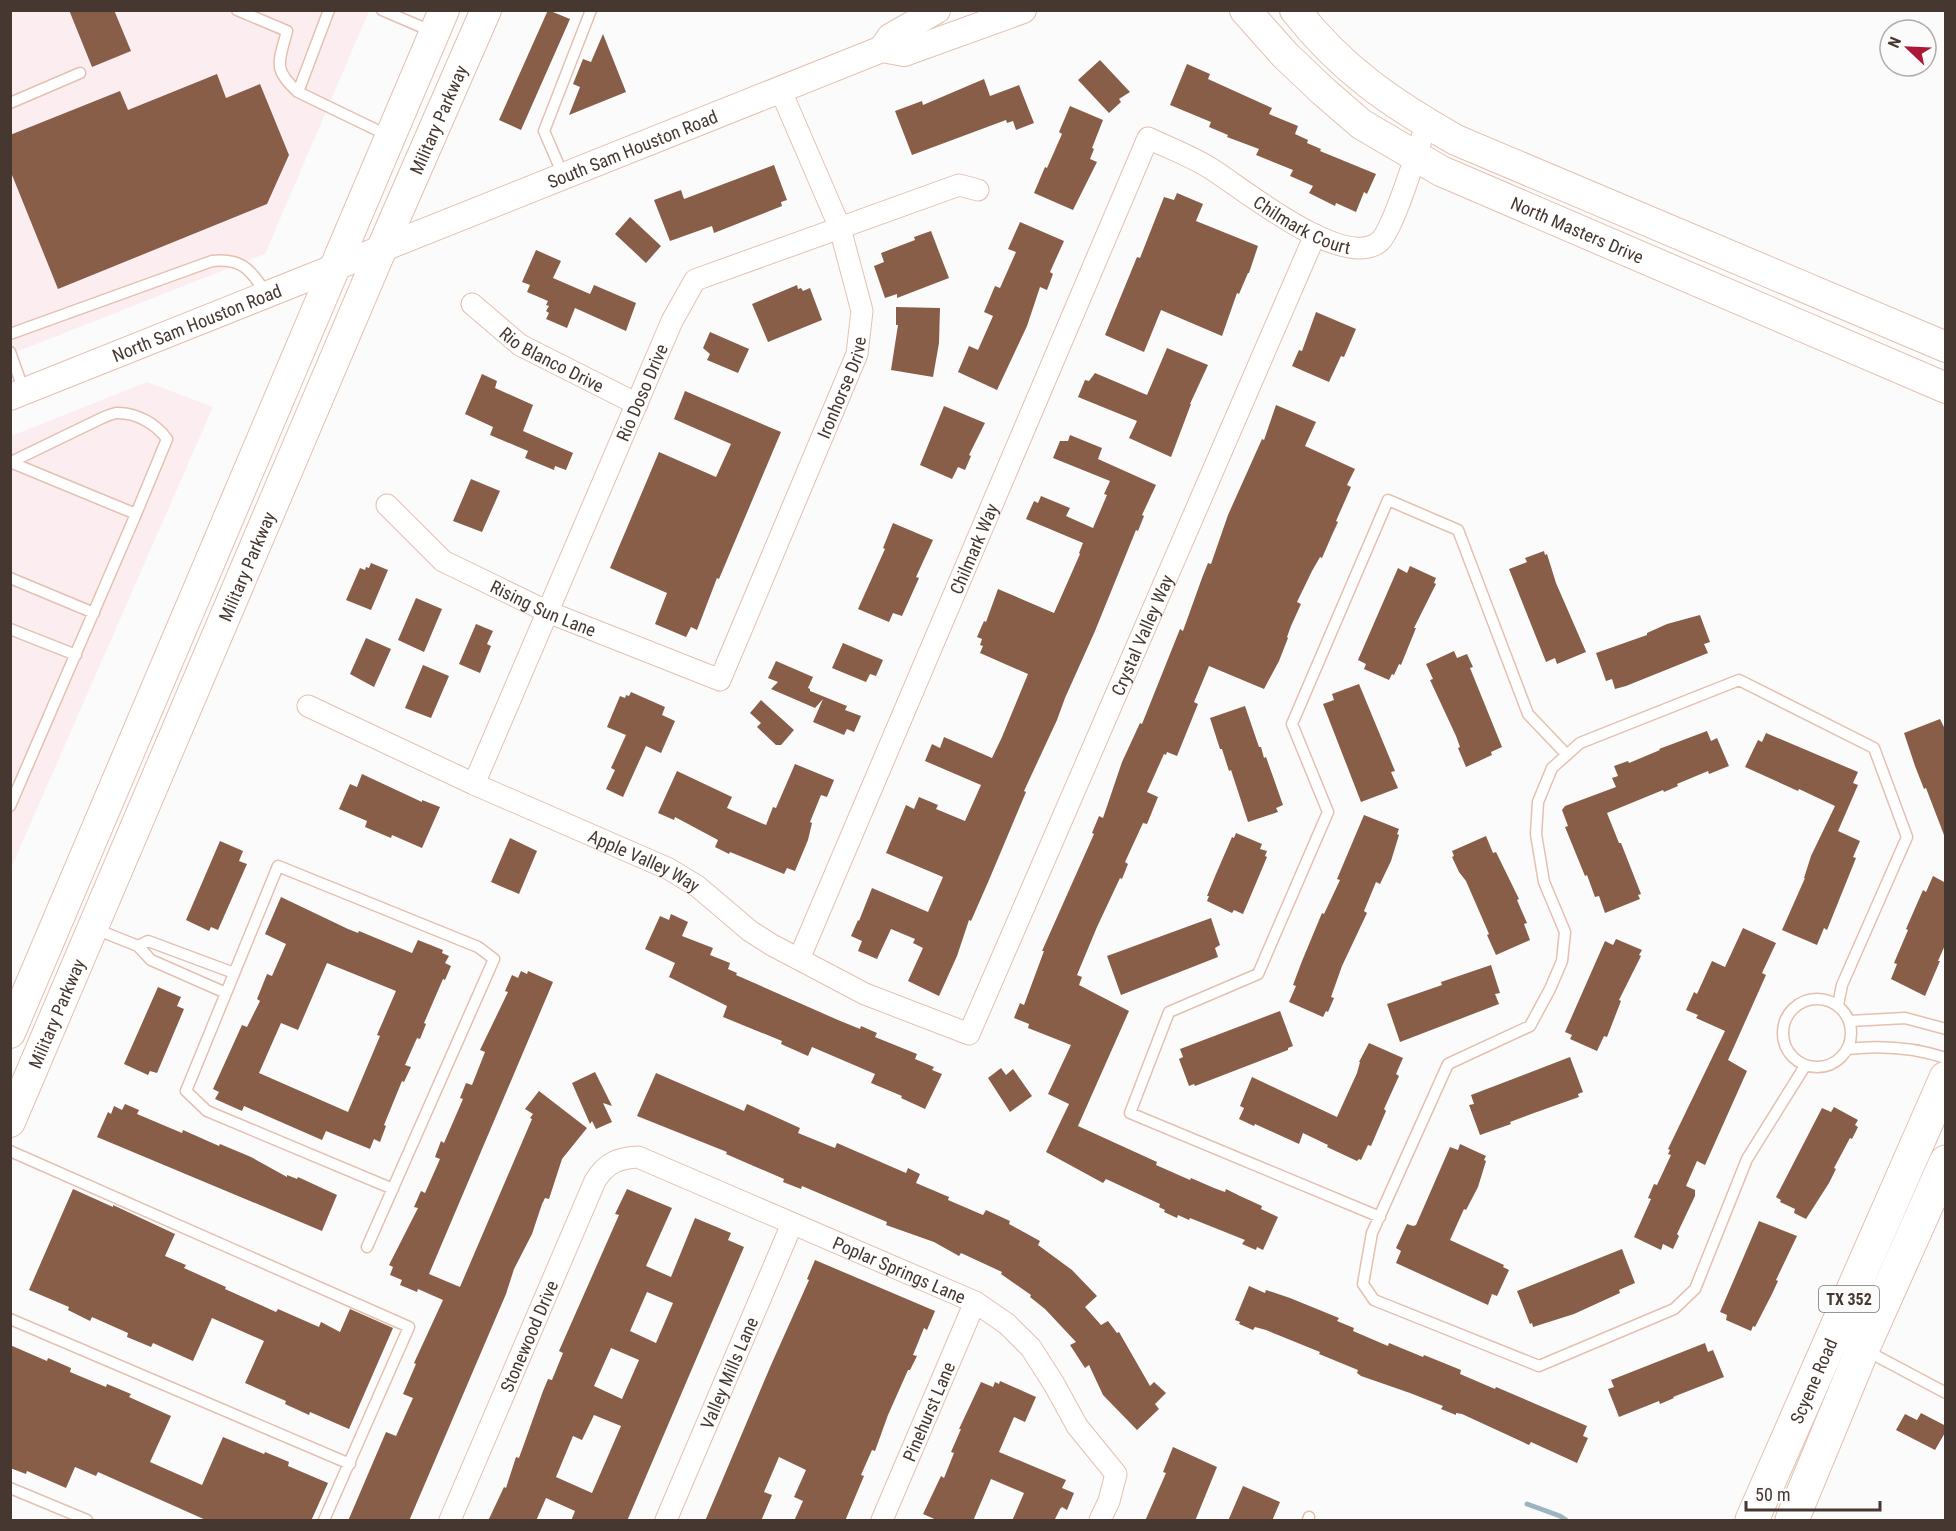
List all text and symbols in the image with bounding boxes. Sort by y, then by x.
north arrow [1878,18,1938,78]
text: N [1884,34,1905,51]
street label: Military Parkway [405,61,471,177]
street label: South Sam Houston Road [544,105,720,192]
street label: Chilmark Court [1250,191,1352,258]
street label: North Masters Drive [1508,192,1647,267]
street label: North Sam Houston Road [109,279,284,366]
street label: Rio Blanco Drive [496,322,608,396]
street label: Ironhorse Drive [812,336,869,441]
street label: Rio Doso Drive [611,341,672,444]
street label: Chilmark Way [945,500,1002,597]
street label: Military Parkway [214,508,279,624]
street label: Crystal Valley Way [1106,571,1177,699]
street label: Rising Sun Lane [487,575,599,640]
street label: Apple Valley Way [585,825,704,896]
street label: Military Parkway [24,955,89,1071]
street label: Poplar Springs Lane [830,1232,969,1307]
street label: Stonewood Drive [495,1277,562,1395]
road number: TX 352 [1819,1286,1879,1312]
street label: Valley Mills Lane [696,1314,762,1432]
street label: Scyene Road [1785,1335,1841,1427]
street label: Pinehurst Lane [898,1359,959,1464]
scale bar [1746,1474,1880,1512]
text: 50 m [1755,1484,1790,1505]

